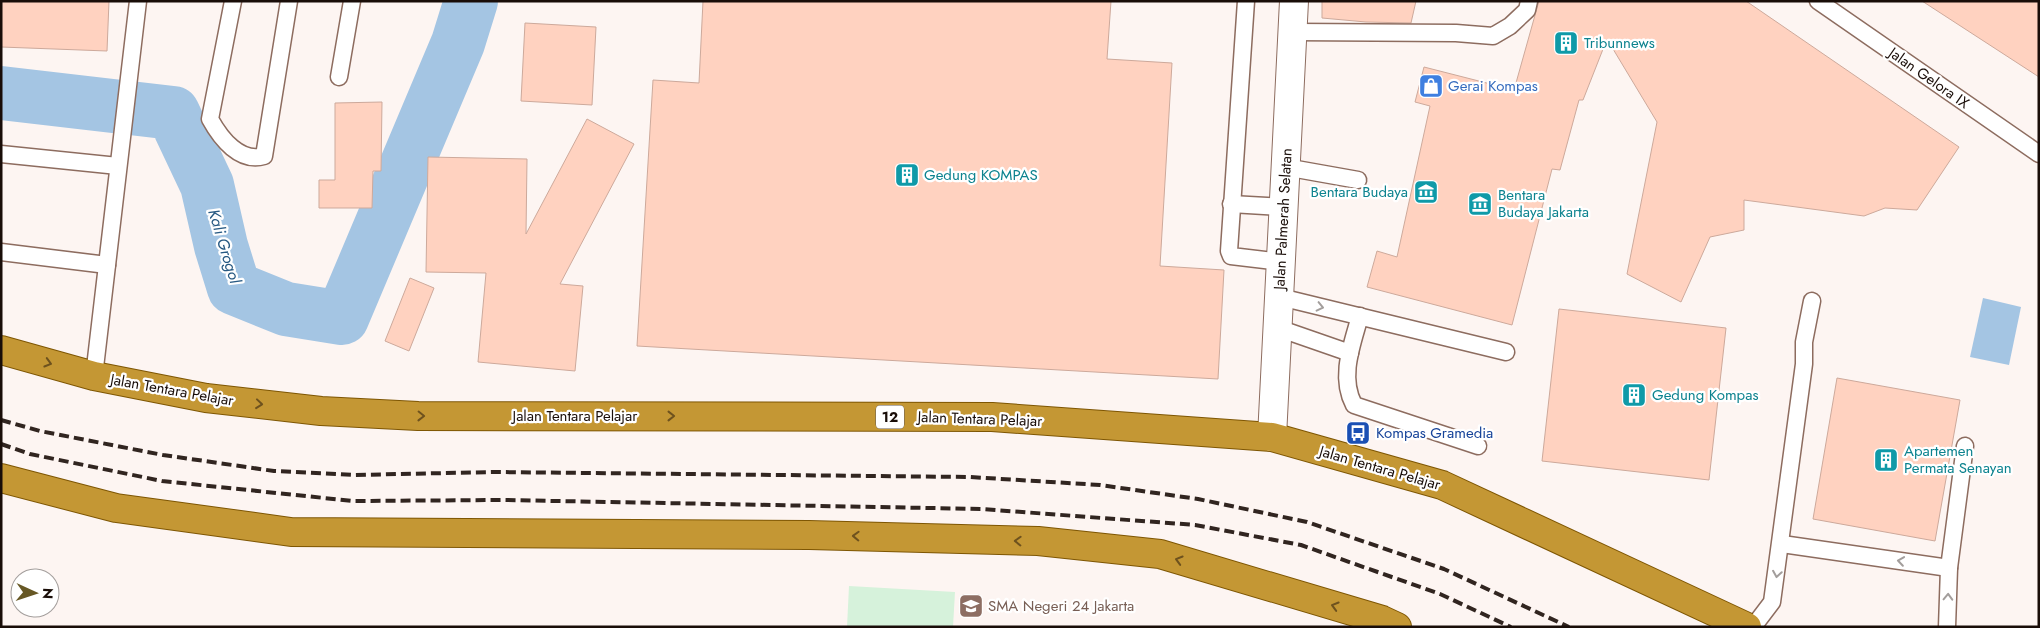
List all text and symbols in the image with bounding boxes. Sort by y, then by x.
building icon: Tribunnews [1553,30,1579,56]
place label: Tribunnews [1584,32,1655,54]
street label: Jalan Gelora IX [1883,41,1974,114]
shop icon: Gerai Kompas [1418,73,1444,99]
place label: Gerai Kompas [1448,75,1538,97]
street label: Jalan Palmerah Selatan [1268,148,1298,292]
building icon: Gedung KOMPAS [894,162,920,188]
place label: Gedung KOMPAS [924,164,1038,186]
museum icon: Bentara Budaya [1413,179,1439,205]
place label: Bentara Budaya [1311,181,1408,203]
place label: Bentara Budaya Jakarta [1498,184,1589,223]
museum icon: Bentara Budaya Jakarta [1467,191,1493,217]
water label: Kali Grogol [202,206,247,287]
one-way arrow [1315,301,1324,312]
one-way arrow [44,357,53,368]
street label: Jalan Tentara Pelajar [107,368,236,412]
building icon: Gedung Kompas [1621,382,1647,408]
place label: Gedung Kompas [1652,384,1758,406]
one-way arrow [255,398,263,409]
street label: Jalan Tentara Pelajar [511,405,638,427]
road number: 12 [876,406,904,428]
street label: Jalan Tentara Pelajar [915,406,1044,432]
one-way arrow [418,411,425,421]
one-way arrow [668,411,675,421]
bus stop icon: Kompas Gramedia [1345,420,1371,446]
place label: Kompas Gramedia [1376,422,1493,444]
street label: Jalan Tentara Pelajar [1315,440,1444,496]
place label: Apartemen Permata Senayan [1904,440,2012,479]
building icon: Apartemen Permata Senayan [1873,447,1899,473]
one-way arrow [851,531,859,542]
one-way arrow [1014,535,1022,546]
one-way arrow [1175,555,1184,565]
one-way arrow [1896,556,1904,567]
north arrow [10,568,60,618]
one-way arrow [1772,570,1782,578]
text: N [38,588,58,600]
school or university icon: SMA Negeri 24 Jakarta [958,593,984,619]
one-way arrow [1943,593,1953,601]
place label: SMA Negeri 24 Jakarta [988,595,1134,617]
one-way arrow [1331,601,1340,611]

